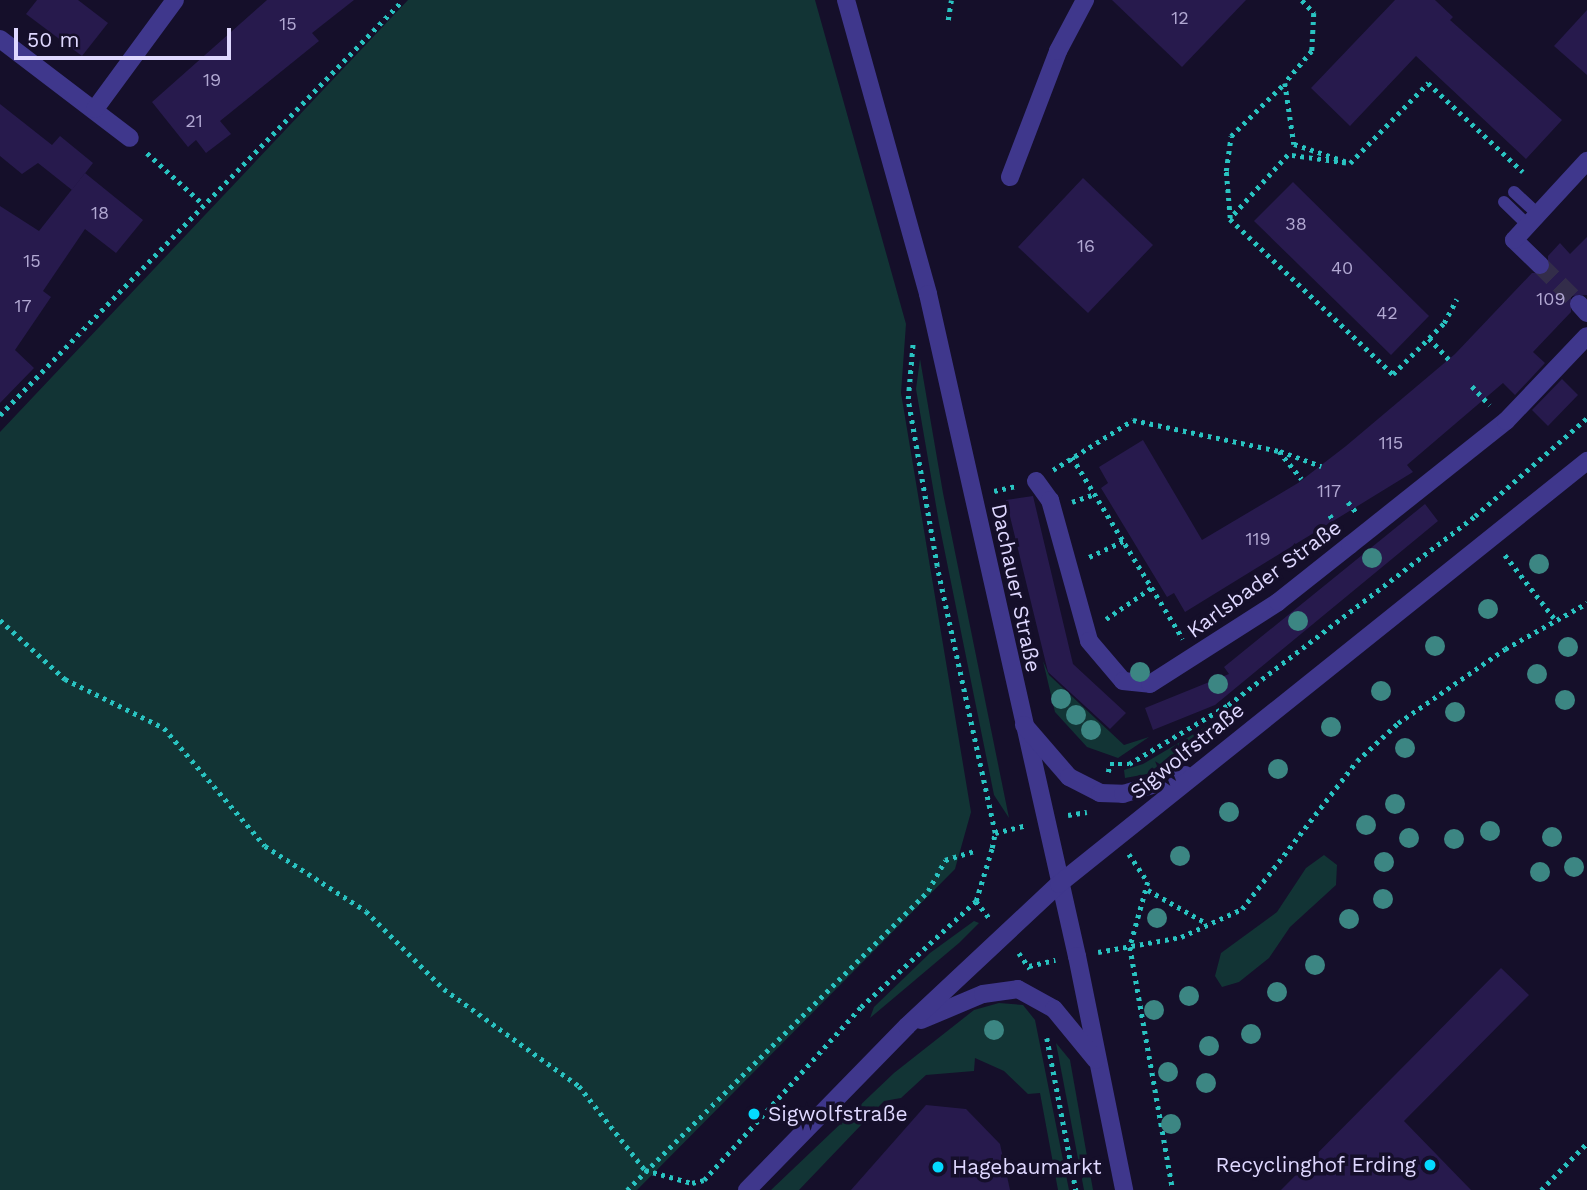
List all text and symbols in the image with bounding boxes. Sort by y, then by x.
house number: 12 [1171,7,1189,29]
house number: 15 [279,13,297,35]
scale bar [18,14,234,58]
text: 50 m [27,27,79,52]
house number: 19 [203,69,221,91]
house number: 21 [185,110,203,132]
house number: 18 [91,202,109,224]
house number: 38 [1285,213,1307,235]
house number: 16 [1077,235,1095,257]
house number: 15 [23,250,41,272]
house number: 40 [1331,257,1353,279]
house number: 109 [1536,288,1566,310]
house number: 17 [14,295,32,317]
house number: 42 [1376,302,1398,324]
house number: 115 [1379,432,1403,454]
house number: 117 [1317,480,1341,502]
street label: Dachauer Straße [986,501,1046,675]
street label: Karlsbader Straße [1182,514,1346,644]
house number: 119 [1245,528,1271,550]
street label: Sigwolfstraße [1125,697,1249,805]
place label: Sigwolfstraße [768,1101,908,1127]
marker: Sigwolfstraße [746,1106,762,1122]
place label: Recyclinghof Erding [1215,1152,1416,1178]
place label: Hagebaumarkt [952,1154,1102,1180]
marker: Recyclinghof Erding [1422,1157,1438,1173]
marker: Hagebaumarkt [930,1159,946,1175]

